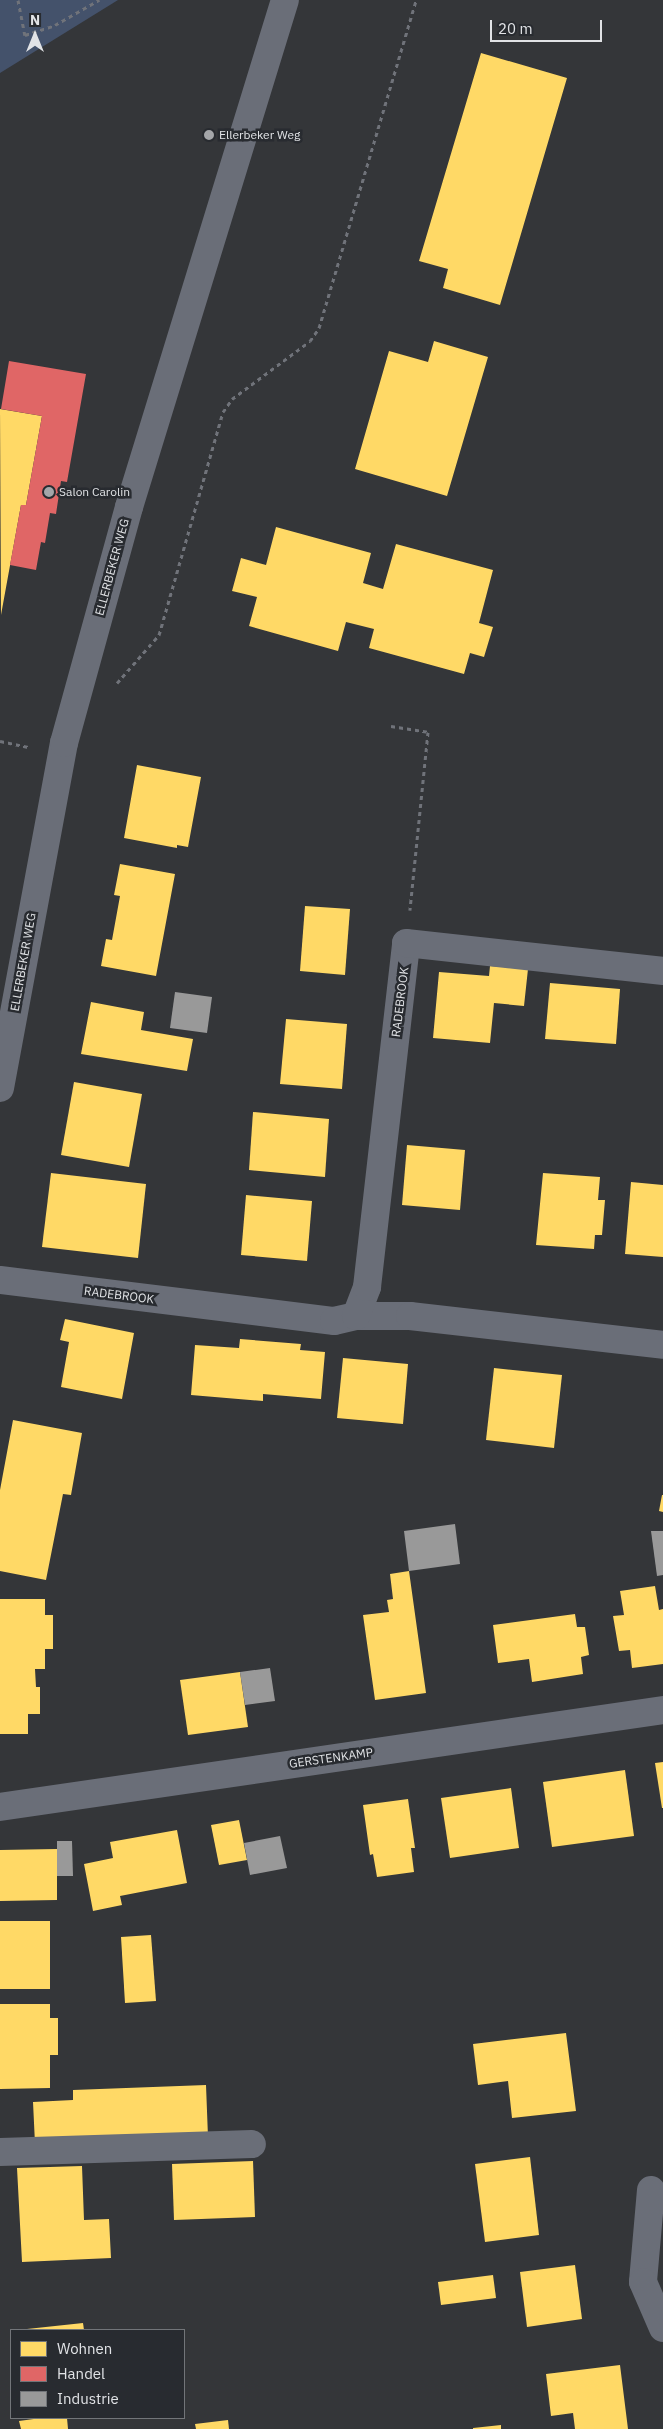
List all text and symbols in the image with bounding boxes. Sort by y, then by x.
north arrow [10,10,60,60]
scale bar [493,10,606,42]
text: N [30,11,40,29]
text: 20 m [498,19,533,38]
place label: Ellerbeker Weg [219,128,300,142]
marker: Ellerbeker Weg [203,129,215,141]
place label: Salon Carolin [59,485,130,499]
marker: Salon Carolin [43,486,55,498]
street label: ELLERBEKER WEG [92,517,132,617]
street label: ELLERBEKER WEG [7,912,39,1012]
street label: RADEBROOK [389,966,411,1038]
street label: RADEBROOK [83,1284,155,1306]
street label: GERSTENKAMP [288,1745,374,1771]
legend [10,2329,185,2419]
text: Wohnen [57,2339,112,2358]
text: Handel [57,2364,105,2383]
text: Industrie [57,2389,119,2408]

